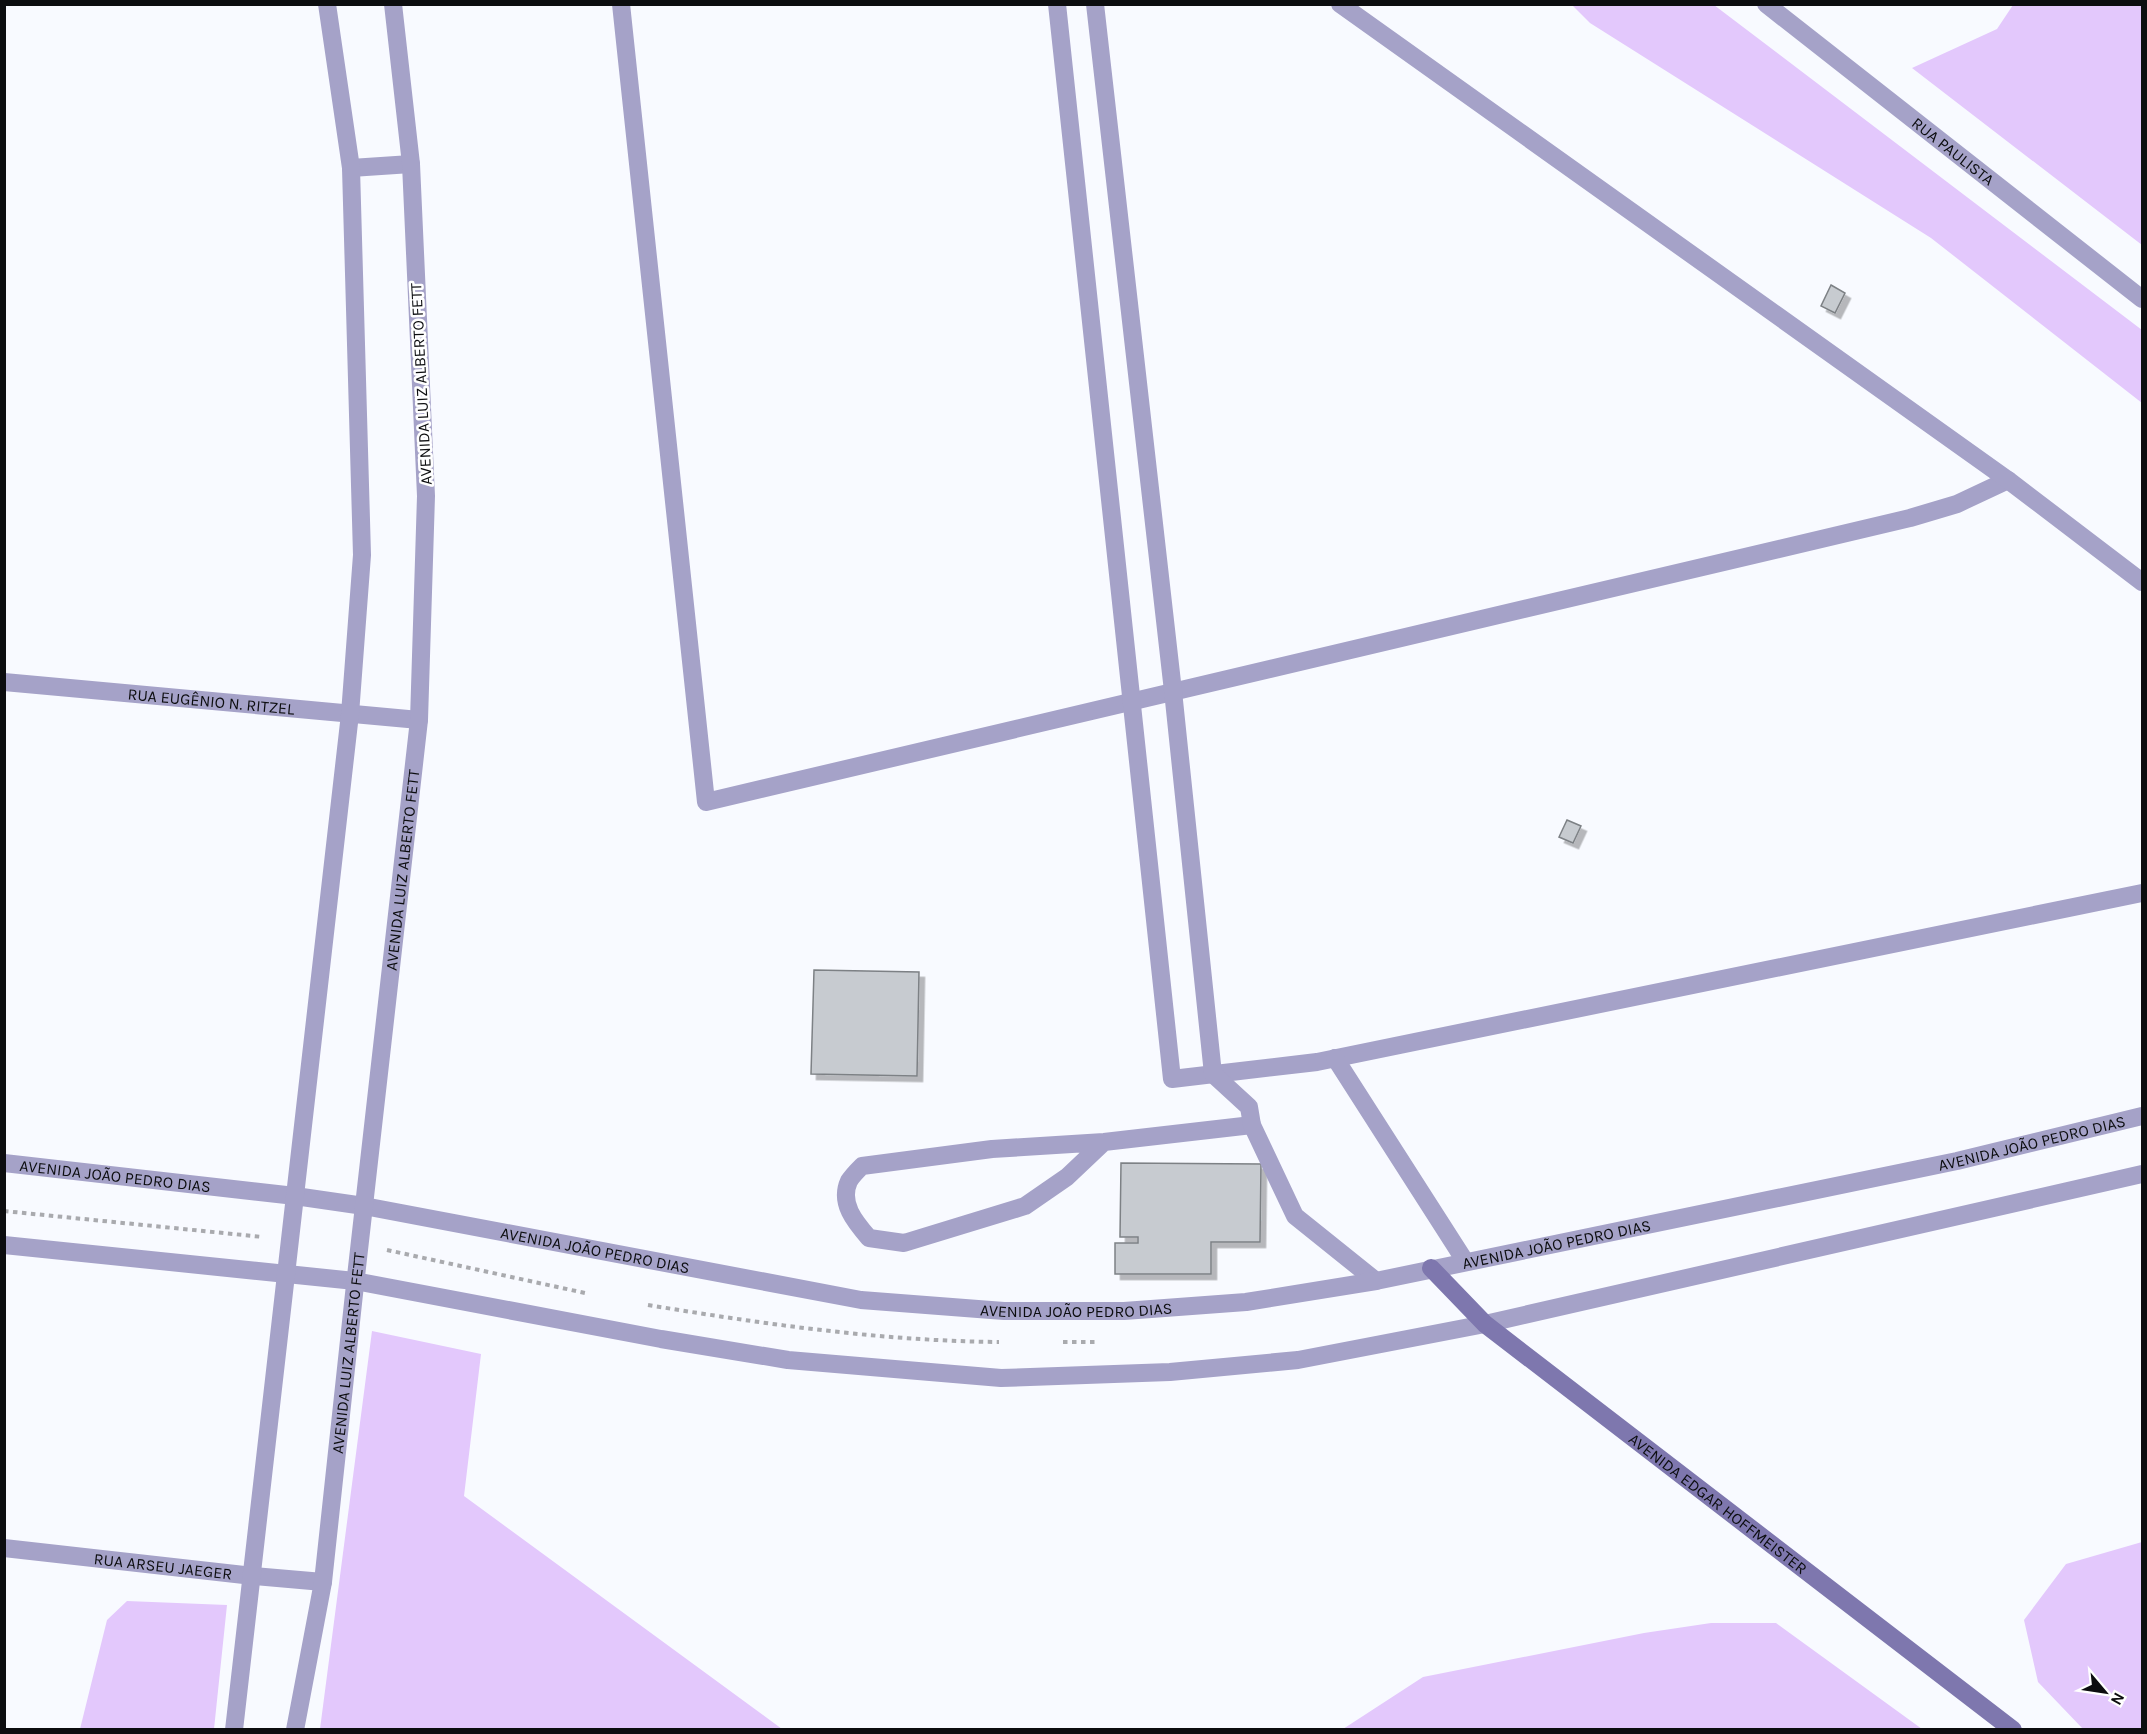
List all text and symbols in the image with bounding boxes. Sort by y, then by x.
street label: RUA PAULISTA [1908,113,1998,189]
street label: AVENIDA LUIZ ALBERTO FETT [406,282,436,486]
street label: RUA EUGÊNIO N. RITZEL [127,684,296,718]
street label: AVENIDA LUIZ ALBERTO FETT [381,768,423,972]
street label: AVENIDA JOÃO PEDRO DIAS [1936,1111,2127,1174]
street label: AVENIDA JOÃO PEDRO DIAS [19,1155,212,1196]
street label: AVENIDA JOÃO PEDRO DIAS [1460,1215,1652,1272]
street label: AVENIDA JOÃO PEDRO DIAS [499,1223,692,1277]
street label: AVENIDA LUIZ ALBERTO FETT [327,1251,368,1455]
street label: AVENIDA JOÃO PEDRO DIAS [979,1298,1173,1321]
street label: AVENIDA EDGAR HOFFMEISTER [1625,1429,1811,1578]
street label: RUA ARSEU JAEGER [93,1549,233,1583]
north arrow [2075,1662,2135,1722]
text: N [2107,1689,2129,1709]

